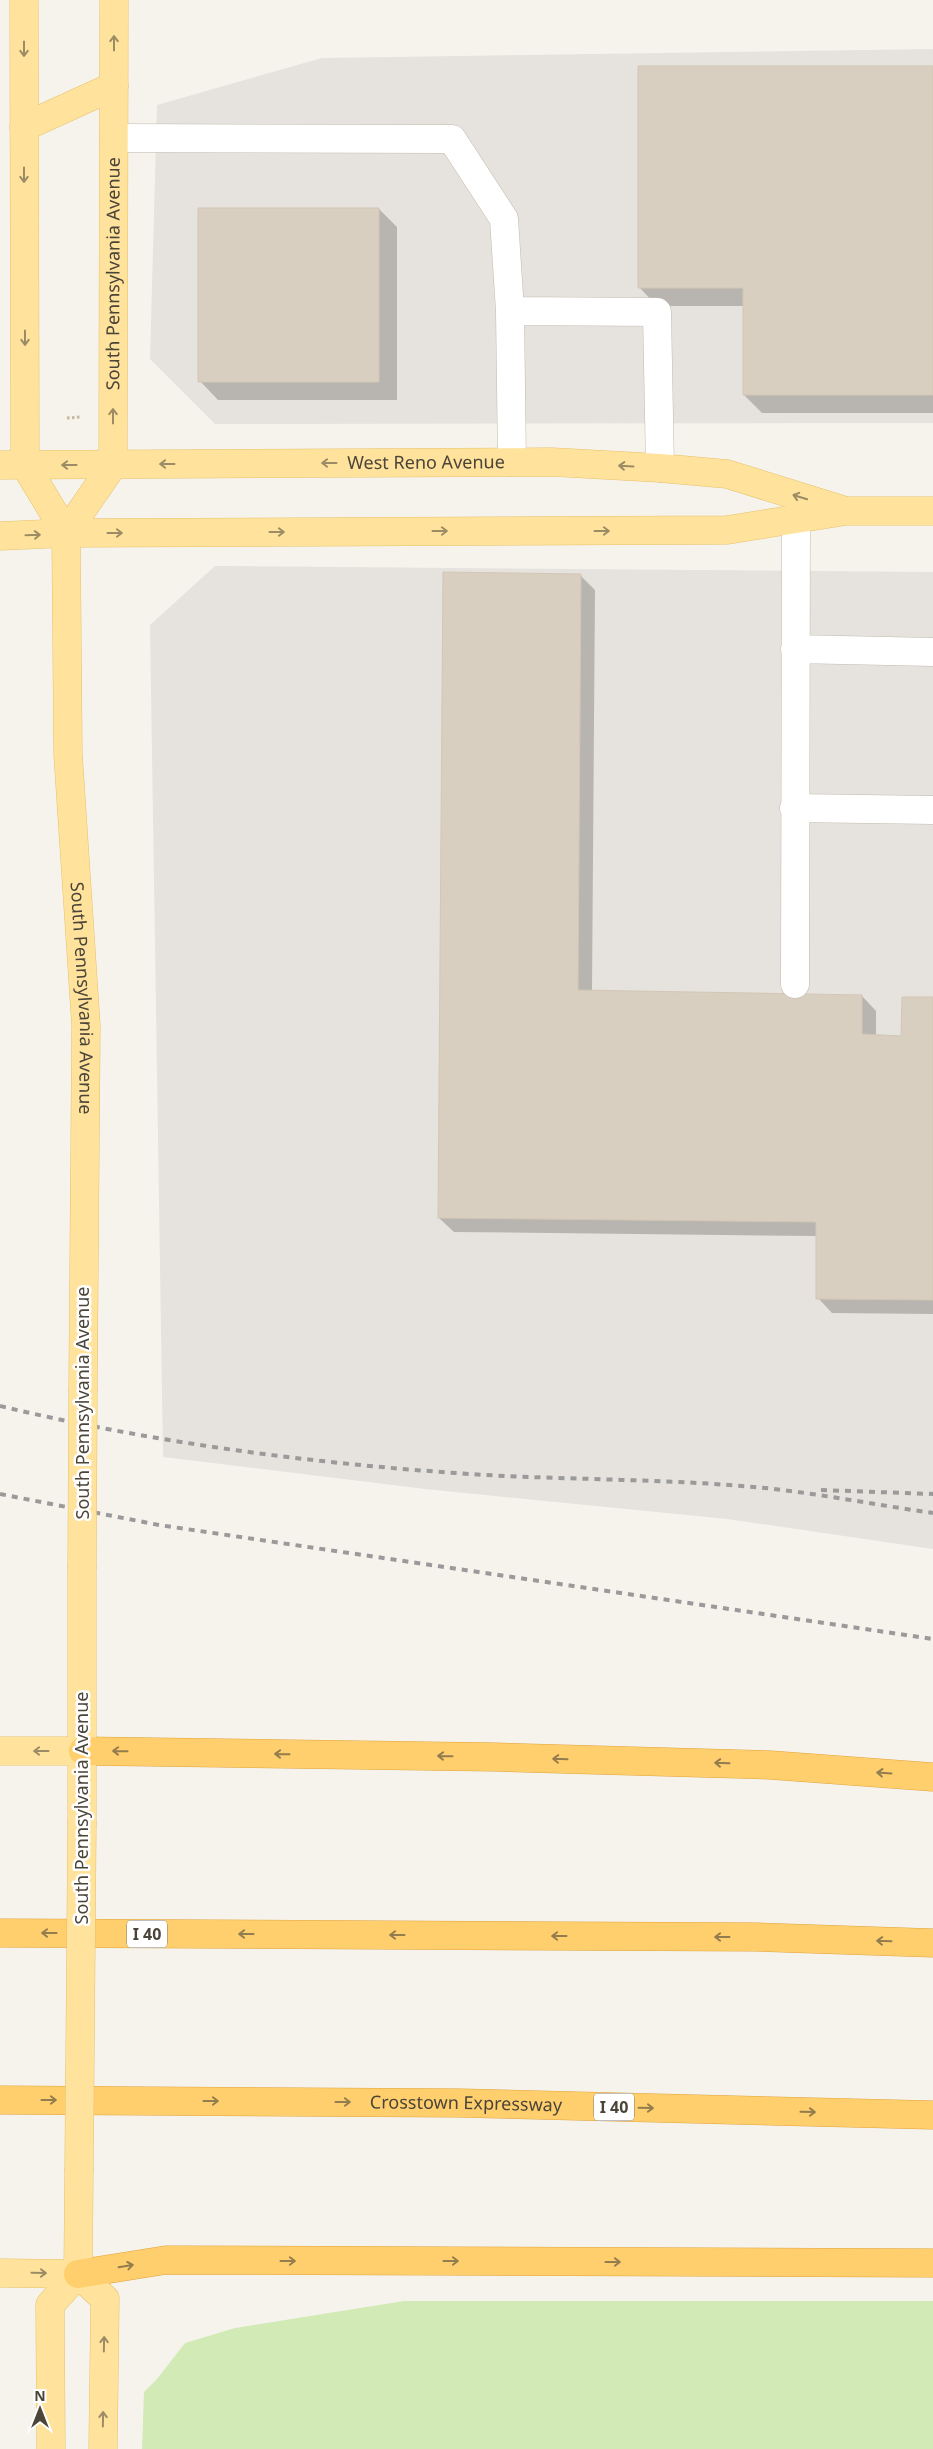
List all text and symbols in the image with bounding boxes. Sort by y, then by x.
one-way arrow [109,35,119,52]
one-way arrow [19,40,29,56]
street label: South Pennsylvania Avenue [100,157,125,390]
one-way arrow [19,167,29,183]
one-way arrow [20,330,30,346]
one-way arrow [108,408,118,424]
street label: West Reno Avenue [347,449,505,474]
one-way arrow [321,458,338,468]
one-way arrow [61,460,78,470]
one-way arrow [159,460,175,469]
one-way arrow [618,462,634,471]
one-way arrow [792,492,808,501]
one-way arrow [431,526,447,536]
one-way arrow [594,526,610,536]
one-way arrow [268,527,285,537]
one-way arrow [106,528,122,538]
one-way arrow [25,530,41,539]
street label: South Pennsylvania Avenue [65,881,99,1115]
street label: South Pennsylvania Avenue [70,1287,94,1519]
street label: South Pennsylvania Avenue [69,1692,93,1924]
one-way arrow [34,1746,50,1756]
one-way arrow [112,1747,128,1756]
one-way arrow [275,1749,291,1759]
one-way arrow [437,1751,454,1761]
one-way arrow [552,1754,568,1764]
one-way arrow [714,1759,730,1768]
one-way arrow [877,1769,893,1778]
road number: I 40 [127,1920,167,1948]
one-way arrow [41,1928,57,1938]
one-way arrow [238,1929,254,1939]
one-way arrow [389,1930,406,1940]
one-way arrow [552,1931,568,1941]
one-way arrow [714,1932,730,1942]
one-way arrow [877,1936,893,1946]
street label: Crosstown Expressway [370,2089,563,2117]
road number: I 40 [594,2094,634,2120]
one-way arrow [40,2095,56,2105]
one-way arrow [202,2096,219,2106]
one-way arrow [334,2097,351,2107]
one-way arrow [637,2103,653,2112]
one-way arrow [800,2107,816,2116]
one-way arrow [280,2256,296,2266]
one-way arrow [442,2257,458,2266]
one-way arrow [604,2257,621,2267]
one-way arrow [118,2261,134,2271]
one-way arrow [30,2268,47,2278]
one-way arrow [99,2337,109,2353]
north arrow [15,2384,65,2434]
text: N [34,2386,46,2405]
one-way arrow [98,2411,108,2428]

